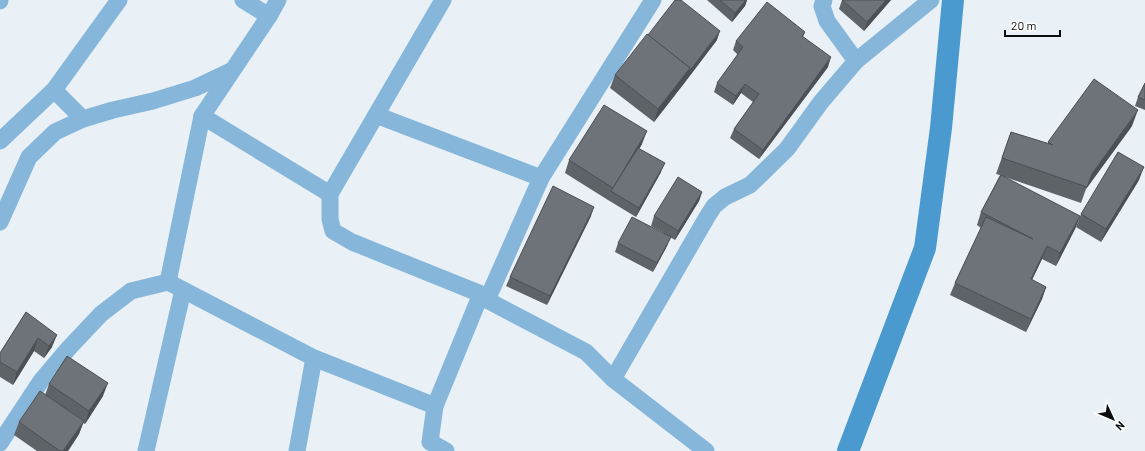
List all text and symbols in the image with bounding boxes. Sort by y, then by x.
scale bar [1005,12,1060,38]
text: 20 m [1011,18,1037,32]
north arrow [1093,399,1133,439]
text: N [1113,419,1128,433]

